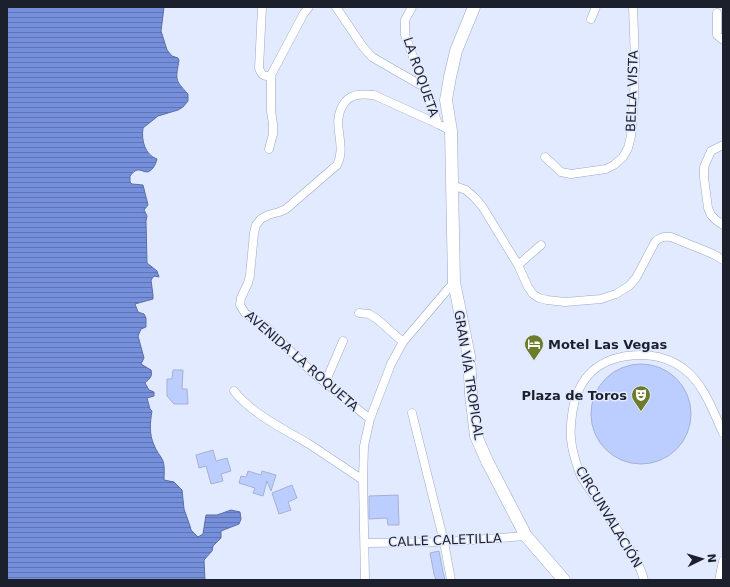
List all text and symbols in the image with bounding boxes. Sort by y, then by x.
street label: LA ROQUETA [400,35,442,119]
street label: BELLA VISTA [623,50,641,132]
street label: AVENIDA LA ROQUETA [242,308,362,414]
street label: GRAN VÍA TROPICAL [451,309,487,442]
hotel icon: Motel Las Vegas [523,333,545,361]
place label: Motel Las Vegas [548,337,667,352]
theatre icon: Plaza de Toros [630,384,652,412]
place label: Plaza de Toros [522,388,627,403]
street label: CIRCUNVALACIÓN [573,464,645,570]
street label: CALLE CALETILLA [388,531,502,549]
north arrow [682,539,722,579]
text: N [705,553,718,563]

